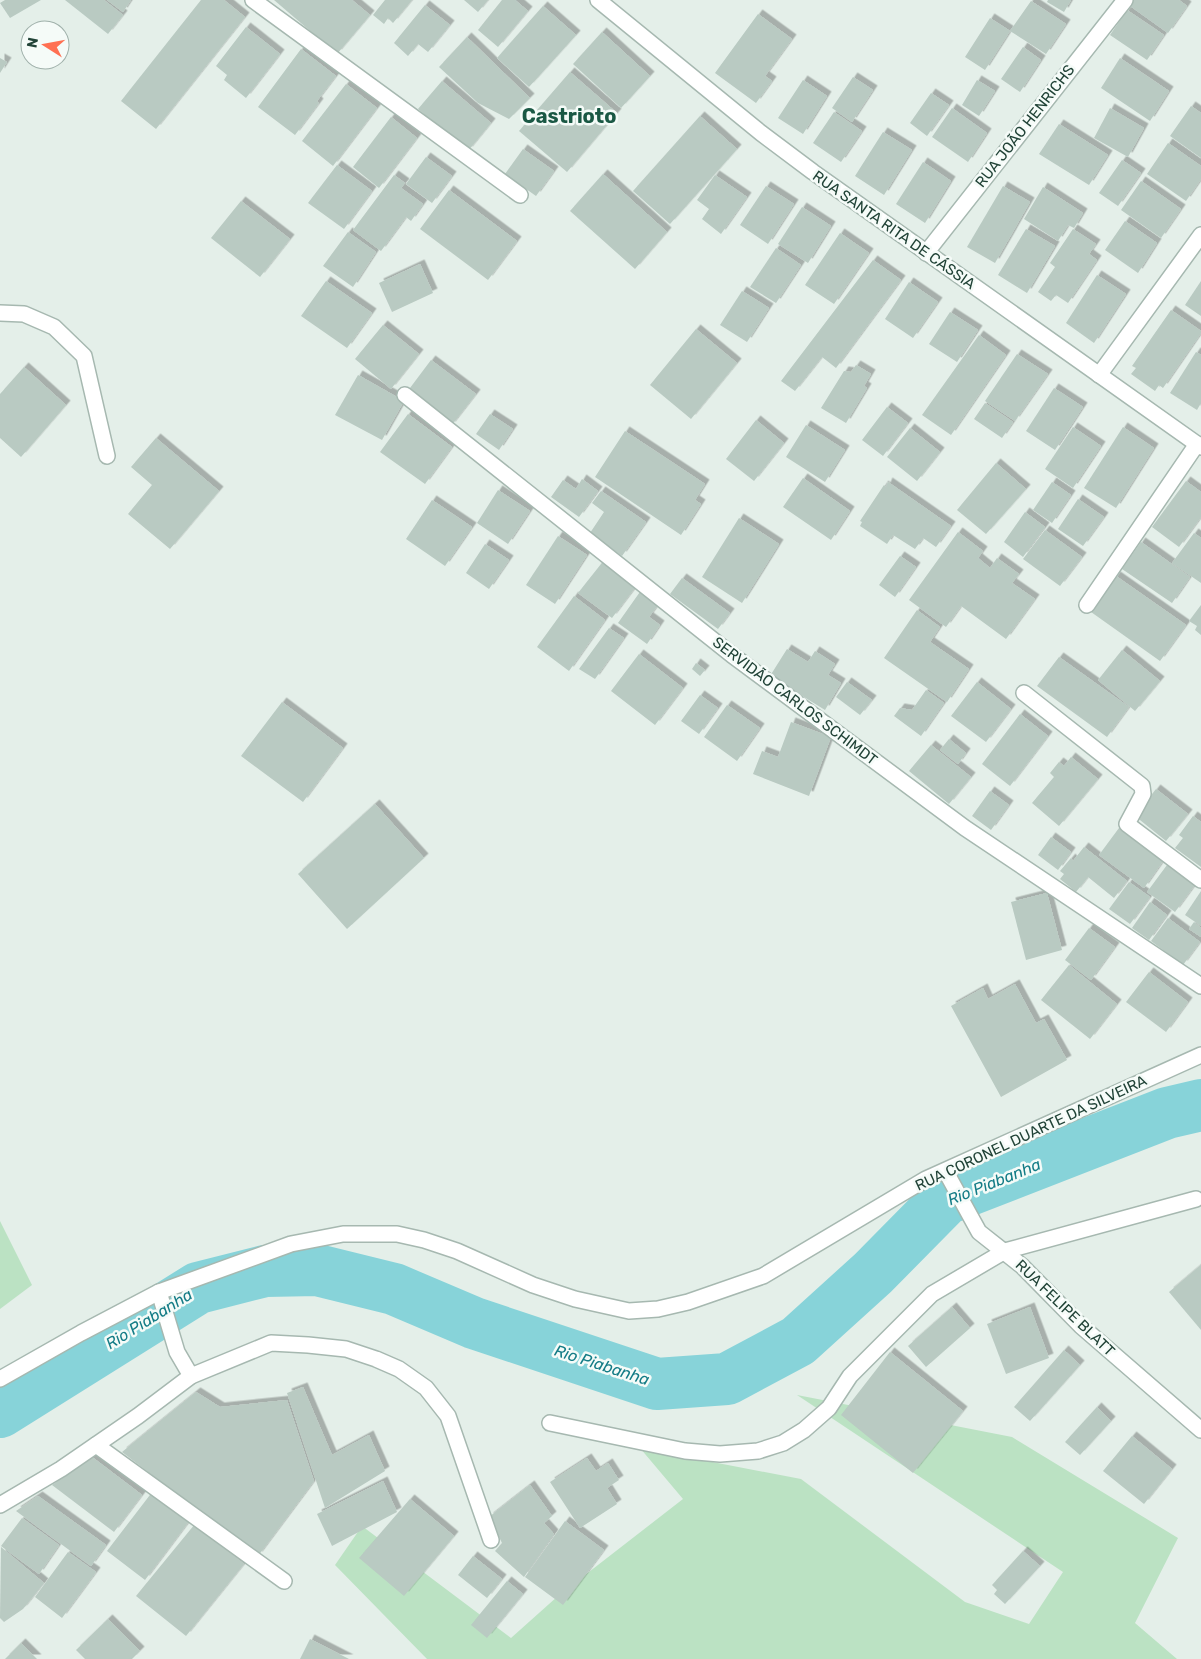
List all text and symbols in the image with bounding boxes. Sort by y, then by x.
north arrow [20,20,70,70]
text: N [23,36,42,49]
street label: RUA JOÃO HENRICHS [971,61,1079,191]
district label: Castrioto [522,104,616,128]
street label: RUA SANTA RITA DE CÁSSIA [809,167,979,293]
street label: SERVIDÃO CARLOS SCHIMDT [709,633,881,769]
street label: RUA CORONEL DUARTE DA SILVEIRA [912,1071,1150,1195]
water label: Rio Piabanha [945,1155,1043,1209]
street label: RUA FELIPE BLATT [1012,1256,1119,1360]
water label: Rio Piabanha [102,1285,196,1353]
water label: Rio Piabanha [552,1341,652,1389]

